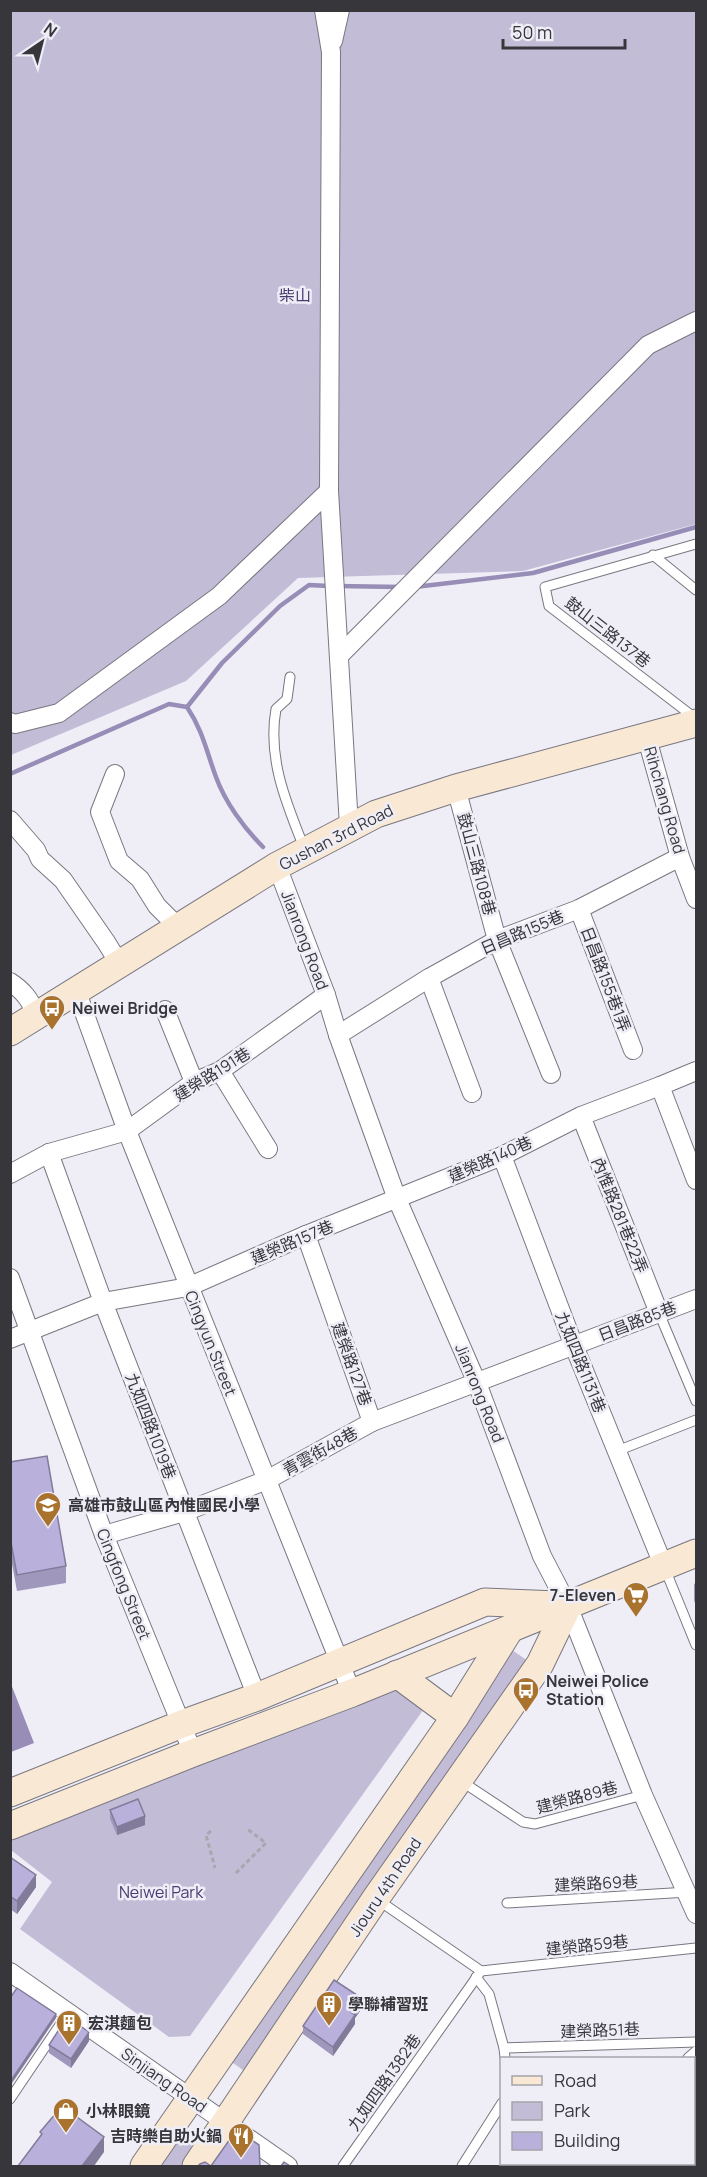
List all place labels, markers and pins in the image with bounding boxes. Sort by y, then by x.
bus stop icon: Neiwei Bridge [37,993,67,1031]
place label: Neiwei Bridge [72,997,178,1019]
school or university icon: 高雄市鼓山區內惟國民小學 [33,1490,63,1528]
place label: 高雄市鼓山區內惟國民小學 [68,1494,260,1516]
supermarket icon: 7-Eleven [621,1580,651,1618]
place label: 7-Eleven [550,1584,616,1606]
place label: Neiwei Police Station [546,1670,649,1710]
bus stop icon: Neiwei Police Station [511,1675,541,1713]
building icon: 學聯補習班 [314,1989,344,2027]
place label: 學聯補習班 [348,1993,428,2015]
building icon: 宏淇麵包 [54,2008,84,2046]
place label: 宏淇麵包 [88,2012,152,2034]
shop icon: 小林眼鏡 [51,2096,81,2134]
place label: 小林眼鏡 [86,2100,150,2122]
restaurant icon: 吉時樂自助火鍋 [226,2121,256,2159]
place label: 吉時樂自助火鍋 [110,2125,222,2147]

